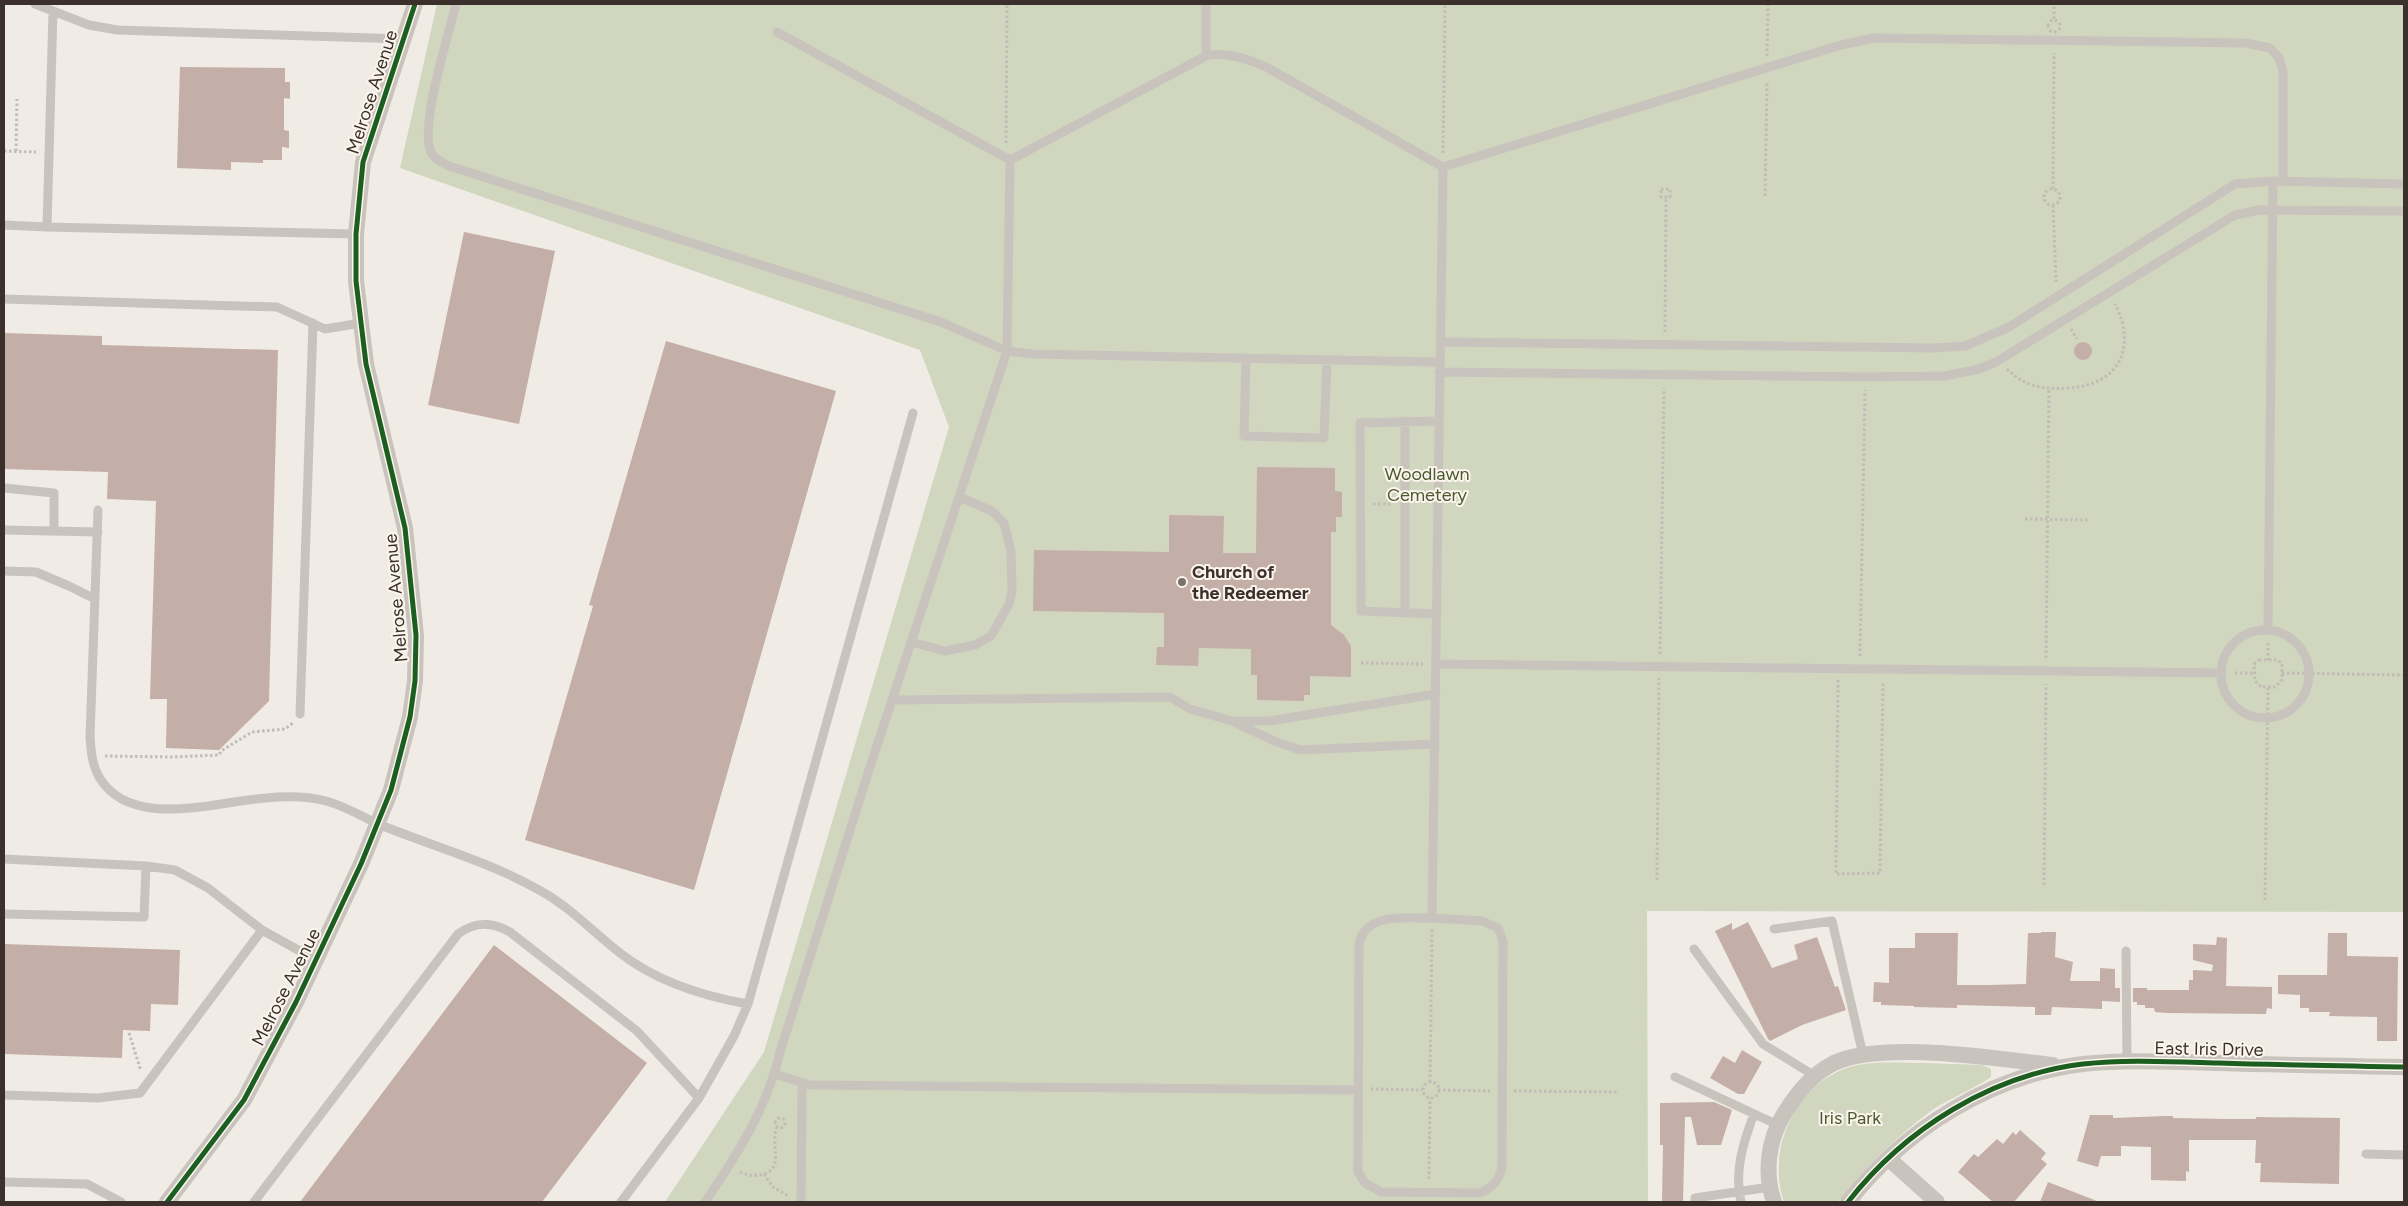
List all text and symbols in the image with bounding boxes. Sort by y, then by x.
street label: Melrose Avenue [342,27,402,157]
park label: Woodlawn Cemetery [1384,463,1470,506]
street label: Melrose Avenue [379,533,413,663]
place label: Church of the Redeemer [1192,561,1309,604]
marker: Church of the Redeemer [1176,576,1188,588]
street label: Melrose Avenue [247,924,325,1049]
street label: East Iris Drive [2154,1037,2264,1061]
park label: Iris Park [1819,1107,1881,1129]

